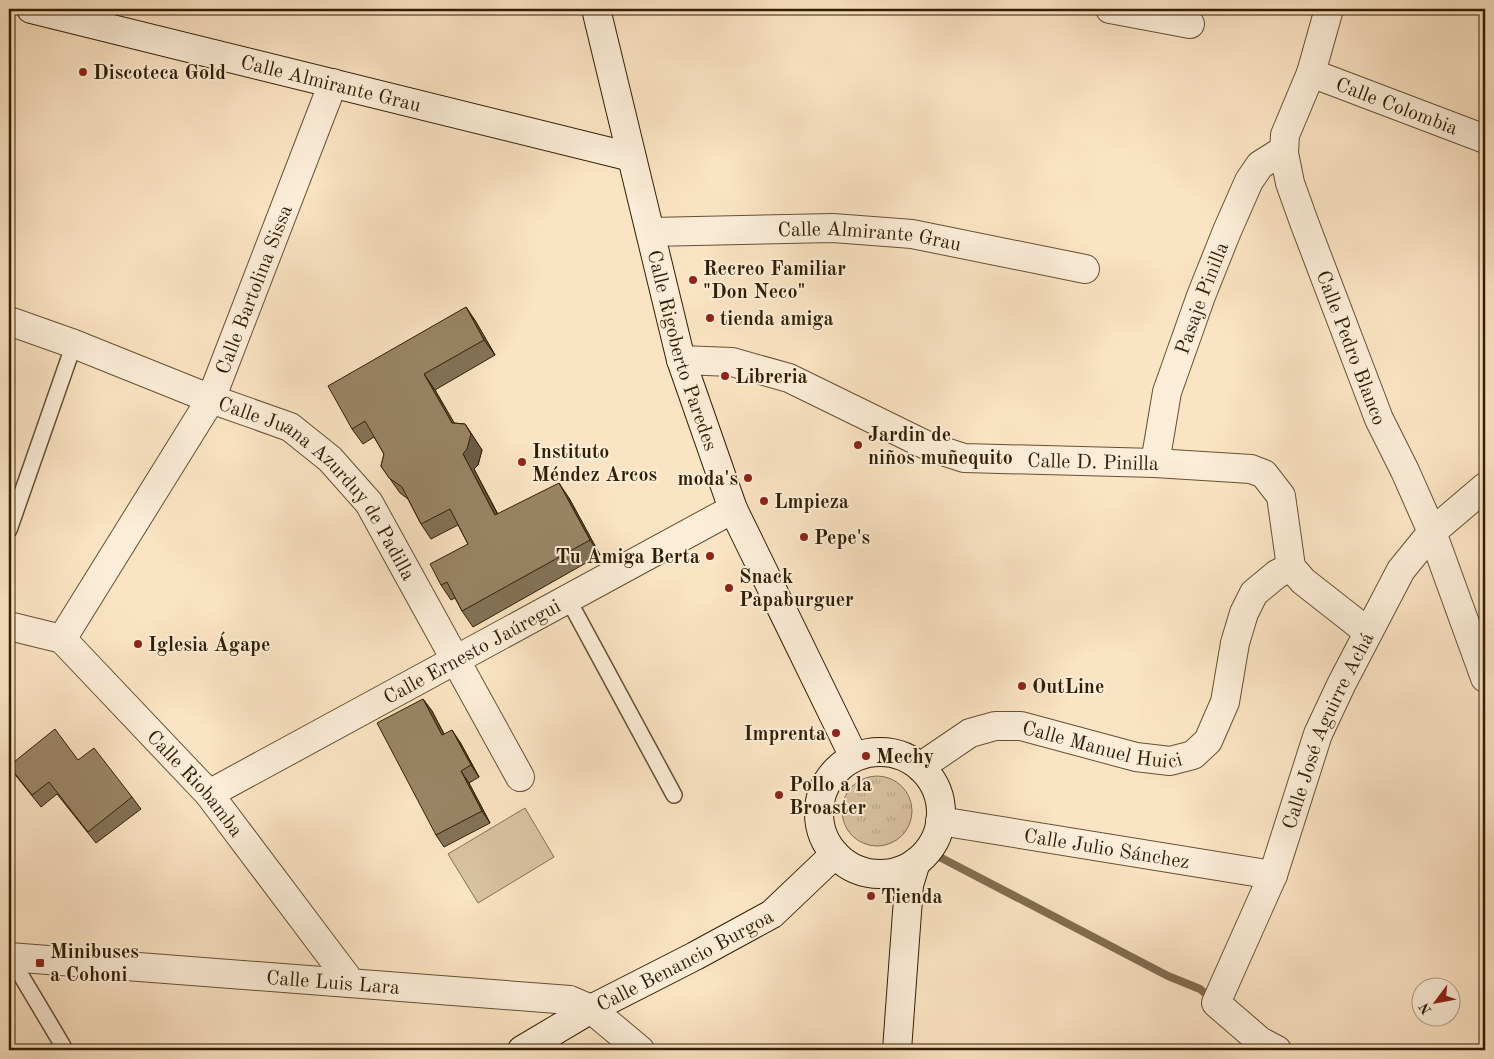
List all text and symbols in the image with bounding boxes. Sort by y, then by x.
street label: Calle Almirante Grau [238,53,423,117]
place label: Discoteca Gold [93,64,226,84]
marker: Discoteca Gold [77,66,89,78]
street label: Calle Colombia [1332,75,1460,140]
street label: Calle Bartolina Sissa [213,202,297,378]
street label: Calle Almirante Grau [777,220,963,256]
street label: Pasaje Pinilla [1173,240,1233,358]
street label: Calle Rigoberto Paredes [643,248,720,453]
place label: Recreo Familiar "Don Neco" [703,260,846,303]
street label: Calle Pedro Blanco [1311,268,1388,429]
marker: Recreo Familiar "Don Neco" [687,274,699,286]
place label: tienda amiga [720,310,834,330]
marker: tienda amiga [704,312,716,324]
place label: Libreria [735,368,808,388]
marker: Libreria [719,370,731,382]
street label: Calle Juana Azurduy de Padilla [215,394,418,584]
place label: Jardin de niños muñequito [868,426,1013,469]
marker: Jardin de niños muñequito [852,439,864,451]
place label: Instituto Méndez Arcos [532,443,657,486]
street label: Calle D. Pinilla [1027,452,1159,475]
marker: Instituto Méndez Arcos [516,456,528,468]
place label: moda's [678,470,738,490]
marker: moda's [742,472,754,484]
place label: Lmpieza [774,493,849,513]
marker: Lmpieza [758,495,770,507]
place label: Pepe's [814,529,870,549]
marker: Pepe's [798,531,810,543]
place label: Tu Amiga Berta [555,548,700,568]
marker: Tu Amiga Berta [704,550,716,562]
place label: Snack Papaburguer [739,568,854,611]
marker: Snack Papaburguer [723,582,735,594]
street label: Calle Ernesto Jaúregui [381,597,564,709]
street label: Calle José Aguirre Achá [1280,630,1379,832]
place label: Iglesia Ágape [148,631,270,656]
marker: Iglesia Ágape [132,638,144,650]
place label: OutLine [1032,678,1104,698]
marker: OutLine [1016,680,1028,692]
street label: Calle Manuel Huici [1020,719,1185,773]
place label: Imprenta [744,725,826,745]
street label: Calle Riobamba [142,727,246,841]
marker: Imprenta [830,727,842,739]
place label: Mechy [876,748,934,768]
marker: Mechy [860,750,872,762]
place label: Pollo a la Broaster [789,776,872,819]
marker: Pollo a la Broaster [773,789,785,801]
street label: Calle Julio Sánchez [1022,827,1191,873]
place label: Tienda [881,888,943,908]
marker: Tienda [865,890,877,902]
street label: Calle Benancio Burgoa [594,907,777,1016]
place label: Minibuses a Cohoni [50,943,139,986]
marker: Minibuses a Cohoni [34,957,46,969]
street label: Calle Luis Lara [265,969,401,999]
north arrow [1412,976,1462,1026]
text: N [1417,1000,1435,1017]

